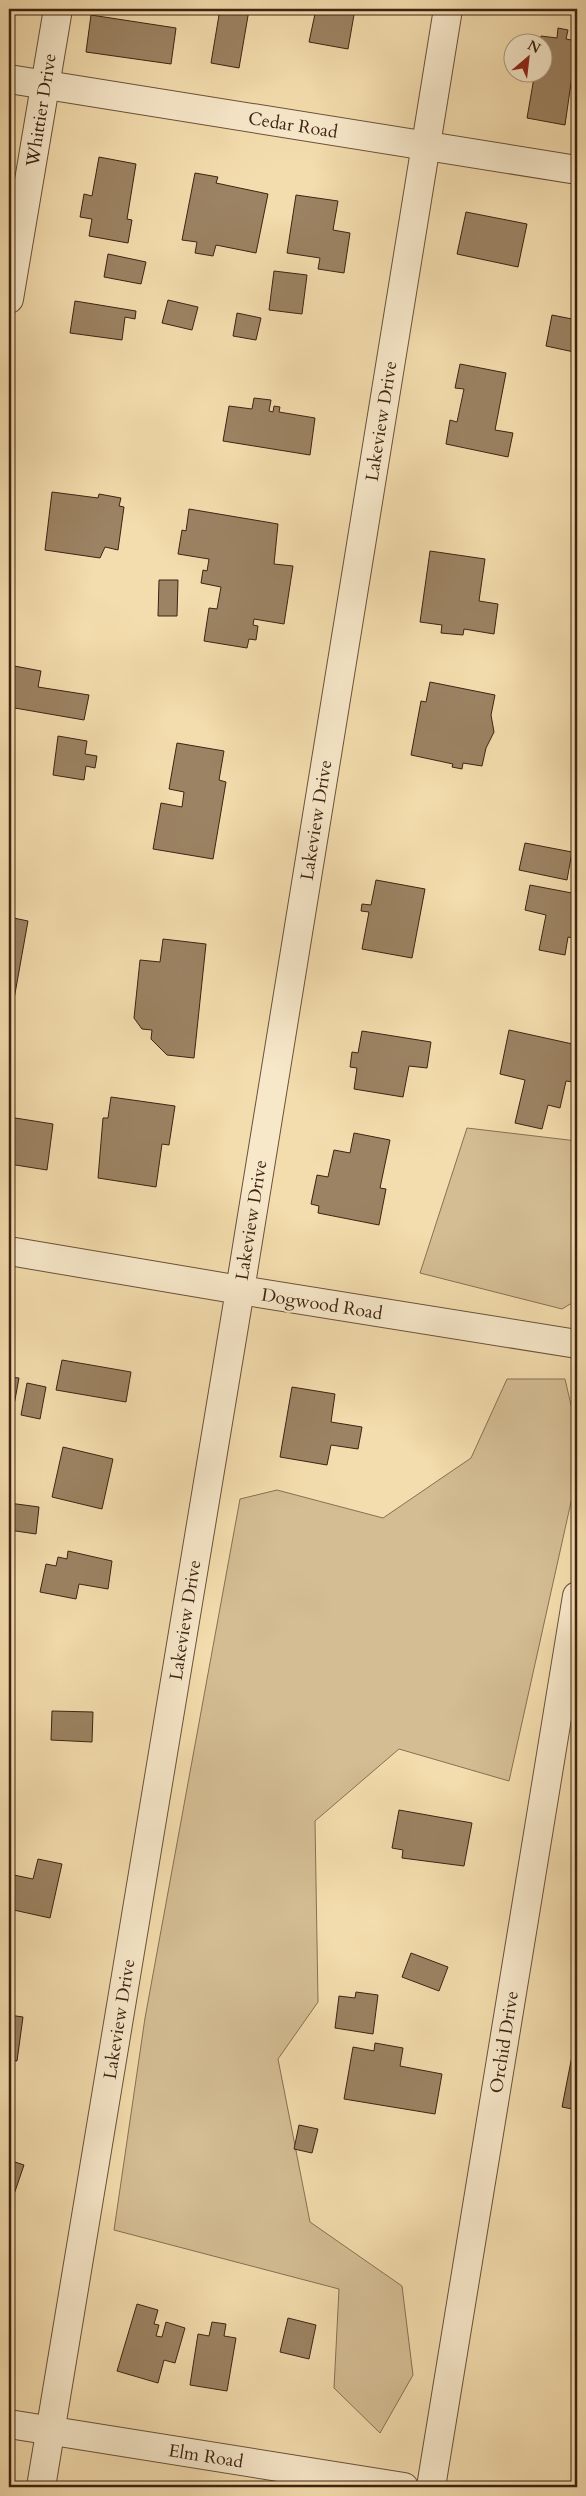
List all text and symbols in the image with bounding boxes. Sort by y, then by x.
north arrow [504,32,554,82]
text: N [524,36,544,58]
street label: Whittier Drive [20,52,63,170]
street label: Cedar Road [246,106,340,145]
street label: Lakeview Drive [360,359,403,483]
street label: Lakeview Drive [295,758,338,882]
street label: Lakeview Drive [230,1158,273,1282]
street label: Dogwood Road [260,1283,385,1326]
street label: Lakeview Drive [164,1558,207,1682]
street label: Lakeview Drive [98,1957,141,2081]
street label: Orchid Drive [484,1989,525,2095]
street label: Elm Road [167,2438,245,2475]

